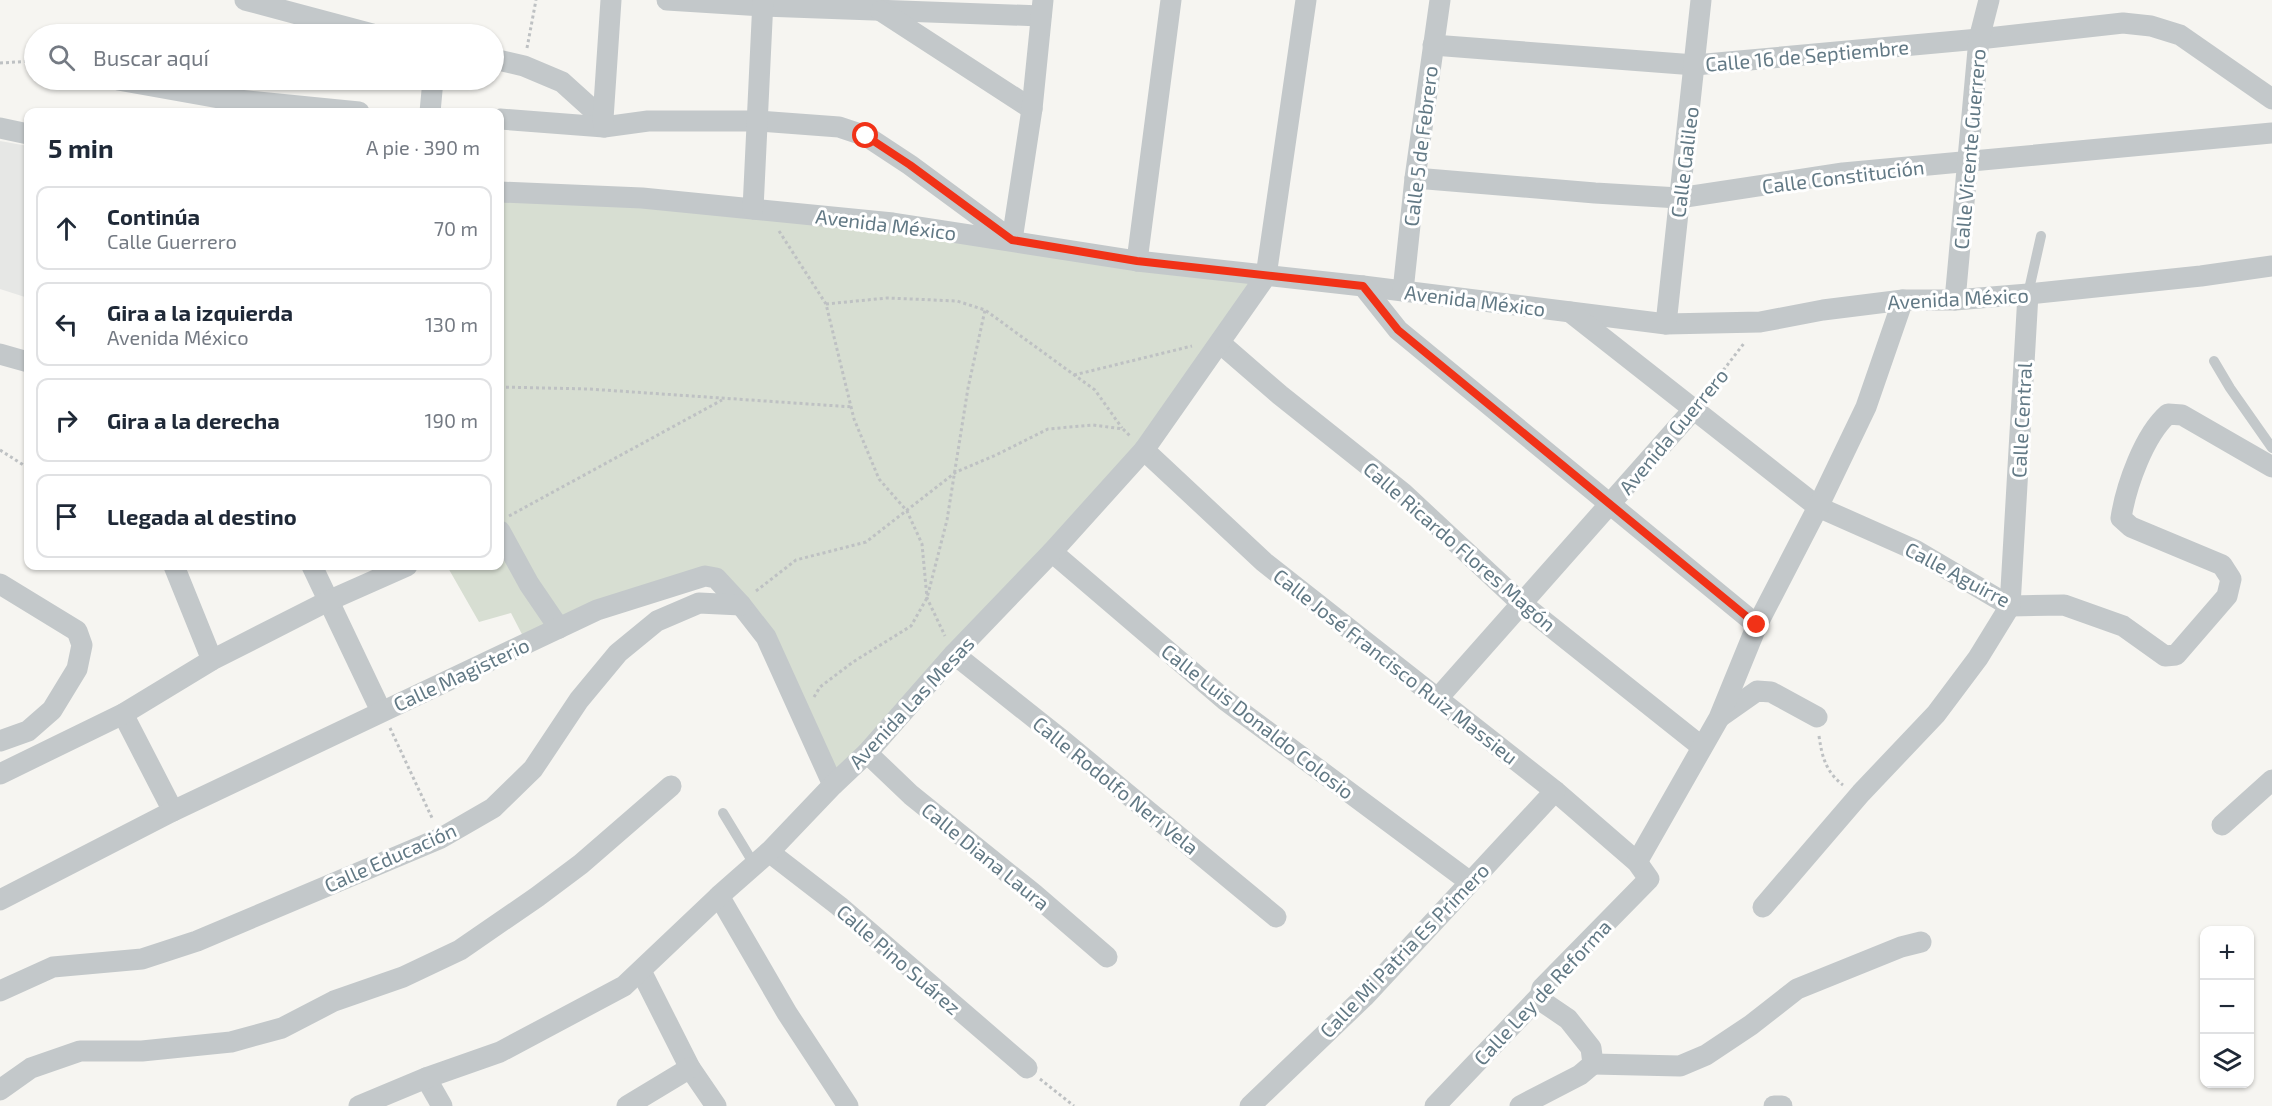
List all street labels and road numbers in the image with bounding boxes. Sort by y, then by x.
street label: Calle 16 de Septiembre [1704,34,1910,76]
street label: Calle Vicente Guerrero [1948,48,1990,250]
street label: Calle 5 de Febrero [1398,64,1442,228]
street label: Calle Galileo [1665,105,1703,219]
street label: Calle Constitución [1760,154,1926,198]
street label: Avenida México [814,203,958,245]
street label: Avenida México [1403,279,1547,321]
street label: Avenida México [1887,282,2029,314]
street label: Calle Central [2006,362,2036,478]
street label: Avenida Guerrero [1613,363,1733,499]
street label: Calle Ricardo Flores Magón [1359,456,1561,636]
street label: Calle Aguirre [1901,536,2015,612]
street label: Calle José Francisco Ruiz Massieu [1269,563,1523,769]
street label: Avenida Las Mesas [844,631,978,773]
street label: Calle Magisterio [389,632,533,716]
street label: Calle Luis Donaldo Colosio [1157,638,1359,804]
street label: Calle Rodolfo Neri Vela [1028,711,1204,859]
street label: Calle Diana Laura [917,797,1055,915]
street label: Calle Educación [320,817,460,897]
street label: Calle Mi Patria Es Primero [1314,858,1494,1042]
street label: Calle Pino Suárez [832,899,966,1019]
street label: Calle Ley de Reforma [1468,914,1616,1070]

